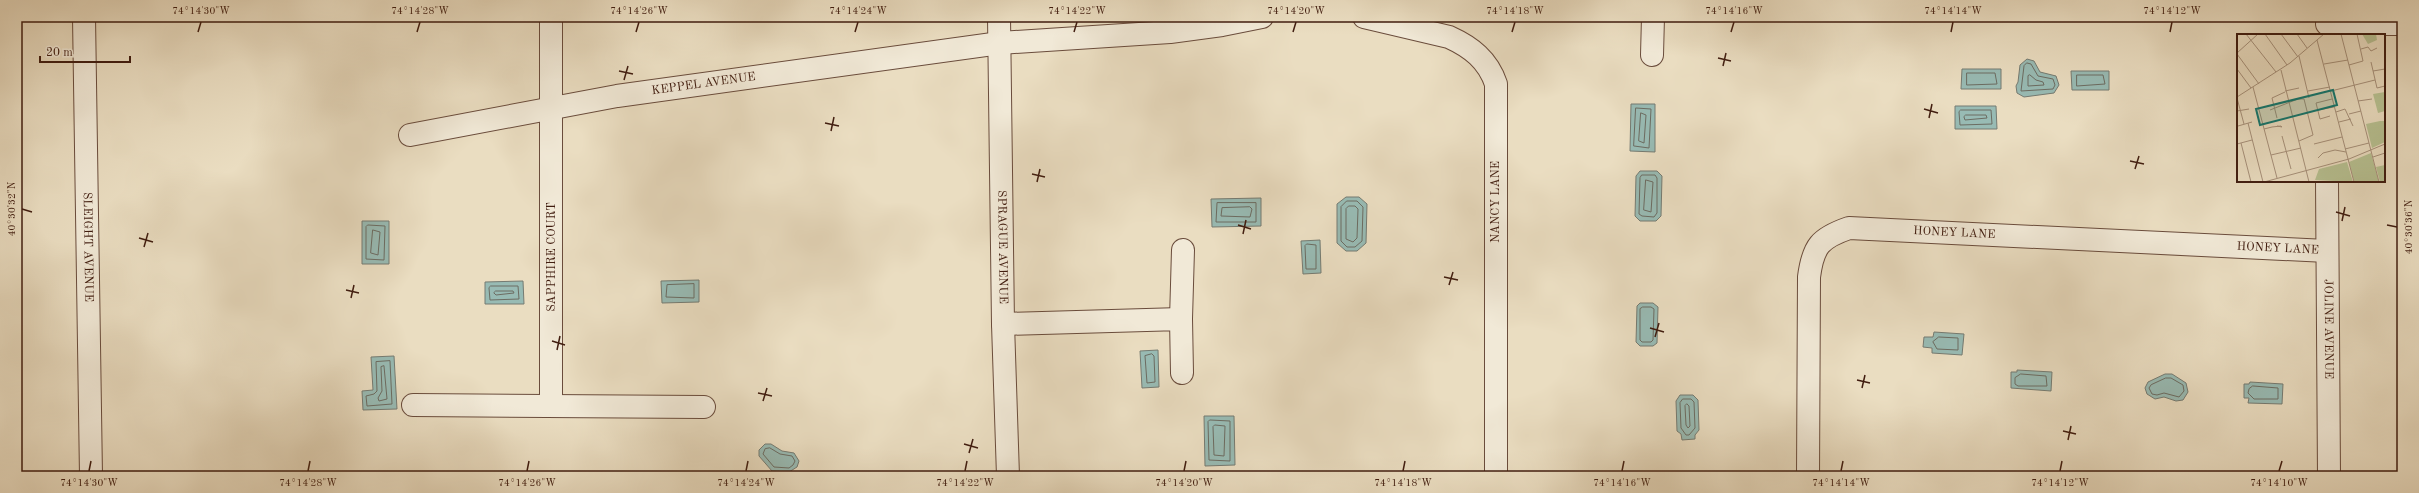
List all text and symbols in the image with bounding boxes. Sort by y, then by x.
text: 74°14'30"W [172,6,230,16]
text: 74°14'28"W [391,6,449,16]
text: 74°14'26"W [610,6,668,16]
text: 74°14'24"W [829,6,887,16]
text: 74°14'22"W [1048,6,1106,16]
text: 74°14'20"W [1267,6,1325,16]
text: 74°14'18"W [1486,6,1544,16]
text: 74°14'16"W [1705,6,1763,16]
text: 74°14'14"W [1924,6,1982,16]
text: 74°14'12"W [2143,6,2201,16]
inset map [2237,34,2385,182]
scale bar [40,38,130,64]
text: 20 m [46,47,73,59]
street label: KEPPEL AVENUE [651,71,756,97]
street label: NANCY LANE [1490,161,1502,243]
text: 40°30'32"N [7,181,17,236]
street label: SPRAGUE AVENUE [995,190,1009,304]
street label: SLEIGHT AVENUE [81,192,94,302]
text: 40°30'36"N [2404,199,2414,254]
street label: SAPPHIRE COURT [546,202,558,312]
street label: HONEY LANE [1913,225,1996,241]
street label: HONEY LANE [2236,241,2319,257]
street label: JOLINE AVENUE [2322,279,2334,379]
text: 74°14'30"W [60,478,118,488]
text: 74°14'28"W [279,478,337,488]
text: 74°14'26"W [498,478,556,488]
text: 74°14'24"W [717,478,775,488]
text: 74°14'22"W [936,478,994,488]
text: 74°14'20"W [1155,478,1213,488]
text: 74°14'18"W [1374,478,1432,488]
text: 74°14'16"W [1593,478,1651,488]
text: 74°14'14"W [1812,478,1870,488]
text: 74°14'12"W [2031,478,2089,488]
text: 74°14'10"W [2250,478,2308,488]

